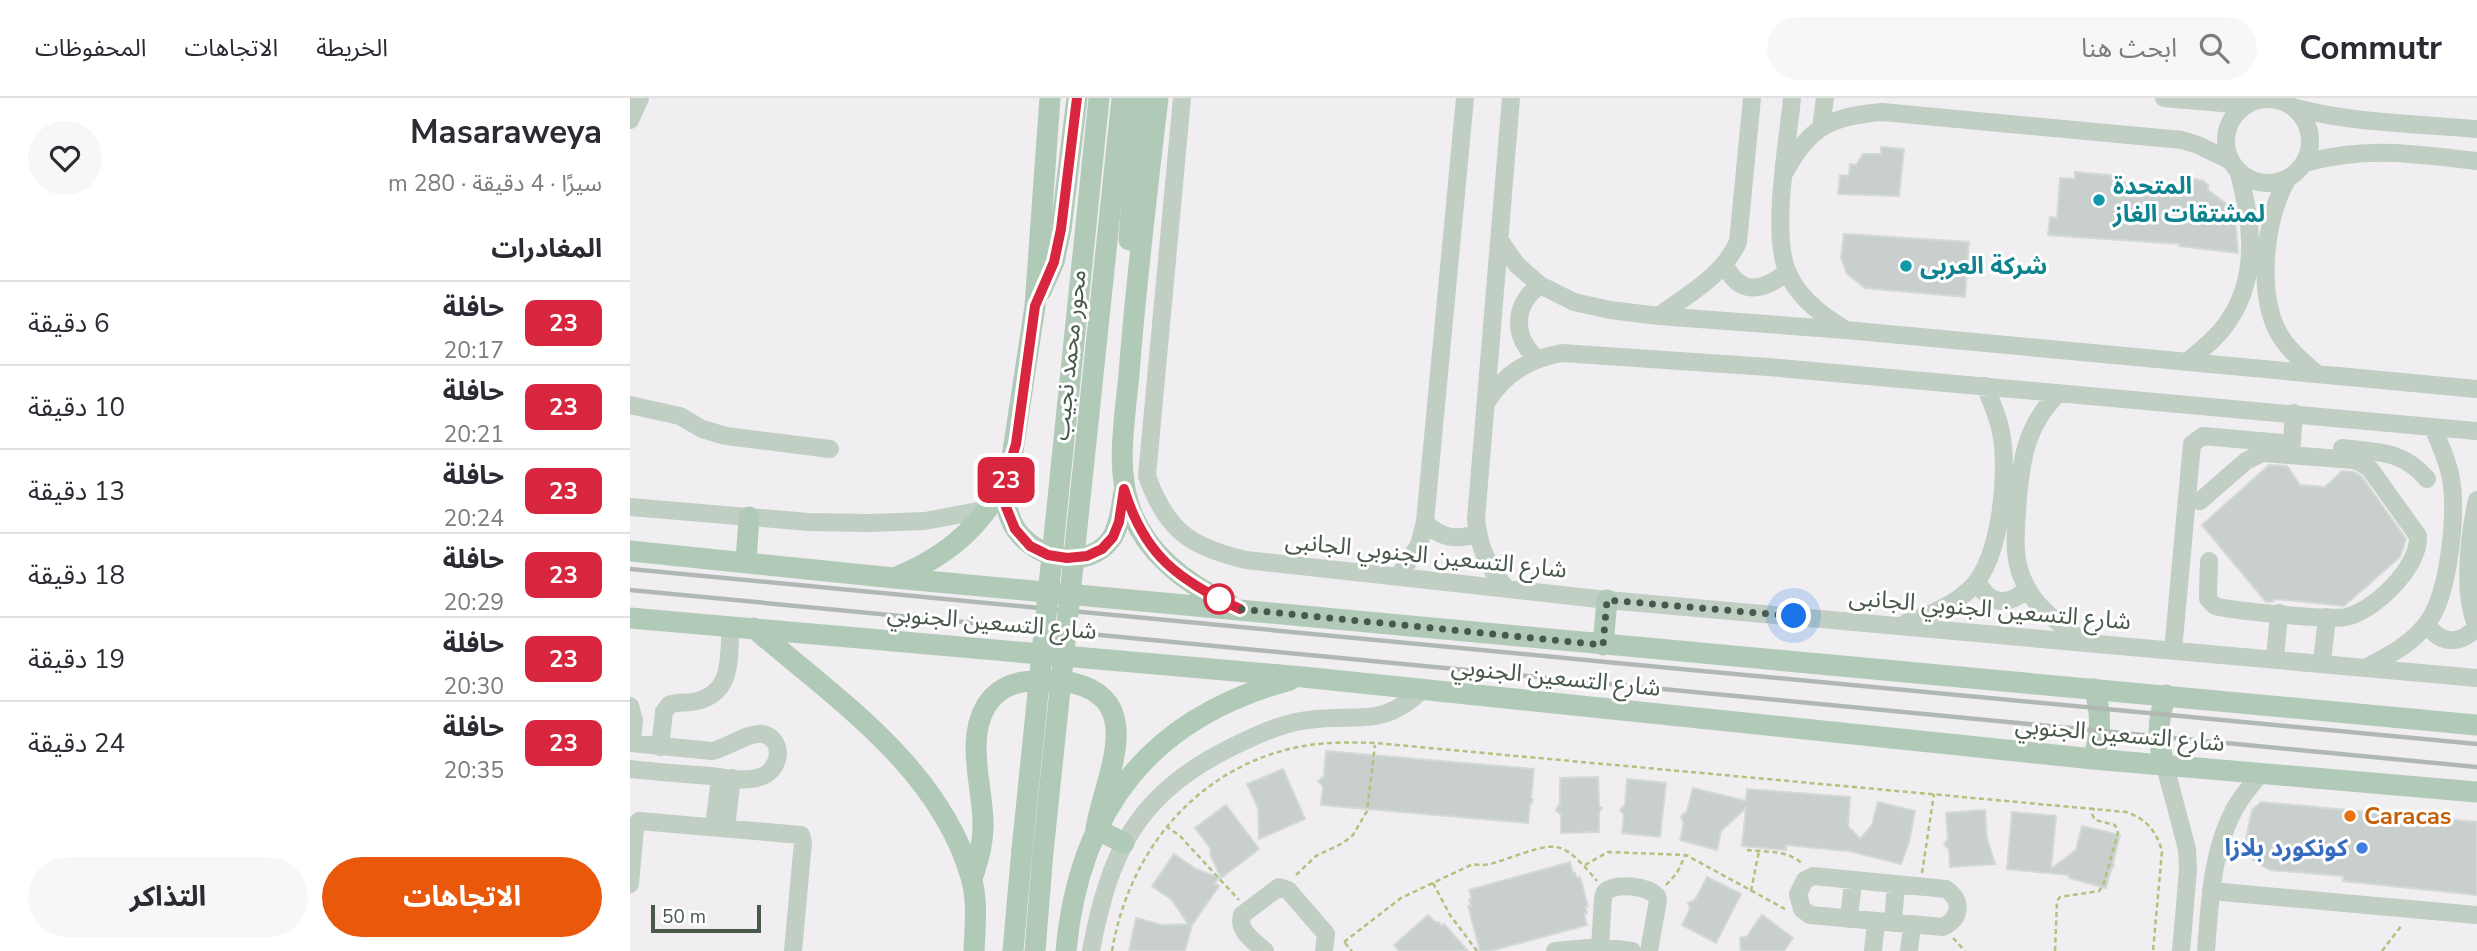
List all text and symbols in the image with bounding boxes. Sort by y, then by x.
search box [1767,17,2257,80]
text: Commutr [2299,26,2442,71]
icon: search [2195,29,2233,67]
text: ابحث هنا [2081,31,2177,66]
text: المحفوظات [35,32,146,64]
text: الاتجاهات [184,32,278,64]
text: الخريطة [316,32,388,64]
text: Masaraweya [410,110,602,155]
button: heart [28,121,102,195]
text: سيرًا · 4 دقيقة · 280 m [388,168,602,199]
place label: المتحدة لمشتقات الغاز [2112,170,2265,230]
marker: المتحدة لمشتقات الغاز [2091,192,2107,208]
text: المغادرات [491,231,602,266]
place label: شركة العربى [1920,250,2047,282]
marker: شركة العربى [1898,258,1914,274]
street label: محور محمد نجيب [1044,268,1094,442]
text: حافلة [443,290,504,325]
text: 6 دقيقة [28,306,110,341]
text: 23 [549,307,578,339]
text: 20:17 [444,335,504,366]
text: حافلة [443,374,504,409]
text: 10 دقيقة [28,390,125,425]
text: 23 [549,391,578,423]
text: 20:21 [444,419,504,450]
line badge: 23 [974,457,1038,503]
text: حافلة [443,458,504,493]
text: 23 [992,464,1020,496]
text: 13 دقيقة [28,474,125,509]
text: 23 [549,475,578,507]
text: 20:24 [444,503,504,534]
street label: شارع التسعين الجنوبي الجانبى [1283,524,1568,588]
text: حافلة [443,542,504,577]
text: 18 دقيقة [28,558,125,593]
text: 23 [549,559,578,591]
street label: شارع التسعين الجنوبي الجانبى [1847,581,2132,640]
unlabelled marker [1204,584,1234,614]
text: 20:29 [444,587,504,618]
street label: شارع التسعين الجنوبي [886,597,1098,650]
your location [1776,598,1811,633]
text: حافلة [443,626,504,661]
text: 19 دقيقة [28,642,125,677]
text: 23 [549,643,578,675]
street label: شارع التسعين الجنوبي [1449,650,1662,706]
text: 20:30 [444,671,504,702]
street label: شارع التسعين الجنوبي [2014,709,2226,762]
text: حافلة [443,710,504,745]
text: 24 دقيقة [28,726,125,761]
text: 23 [549,727,578,759]
text: 20:35 [444,755,504,786]
place label: Caracas [2364,800,2452,832]
marker: Caracas [2342,808,2358,824]
place label: كونكورد بلازا [2224,832,2349,864]
marker: كونكورد بلازا [2354,840,2370,856]
button: التذاكر [28,857,308,937]
button: الاتجاهات [322,857,602,937]
scale bar [651,902,761,934]
text: 50 m [662,904,706,930]

